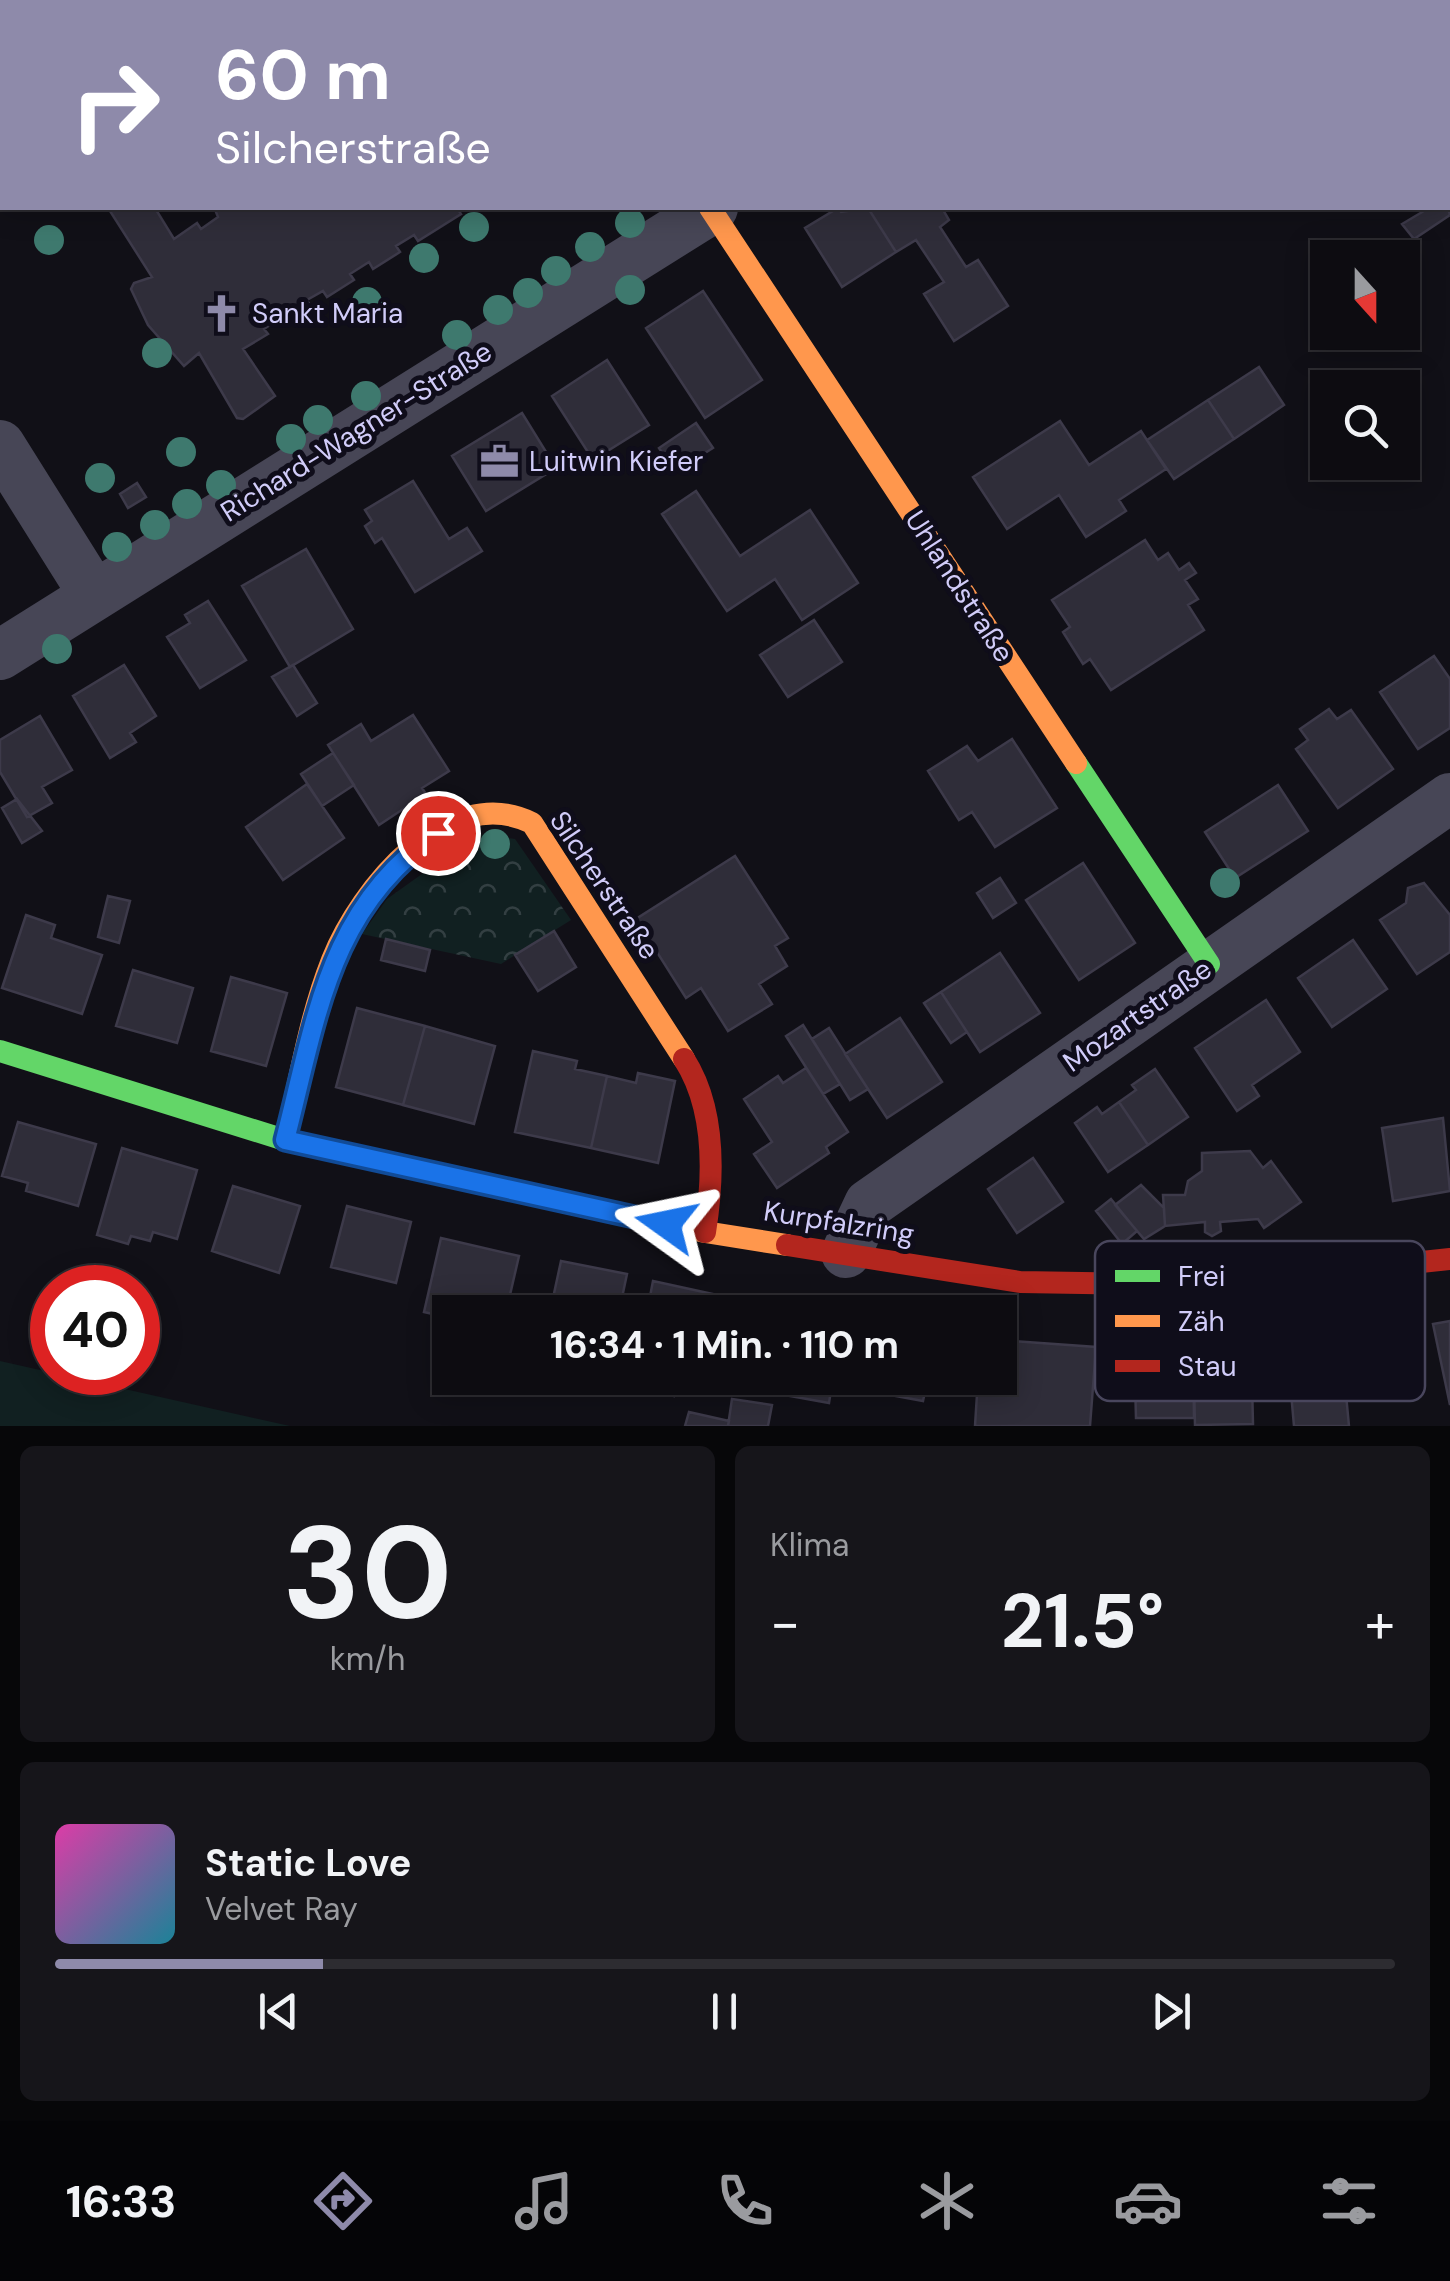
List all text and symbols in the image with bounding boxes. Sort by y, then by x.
text: 60 m [215,30,391,121]
icon: right [50,40,180,170]
text: Silcherstraße [215,118,491,177]
north arrow [1310,240,1420,350]
map controls [1310,240,1420,480]
church icon: Sankt Maria [201,292,243,334]
place label: Sankt Maria [252,295,403,332]
street label: Richard-Wagner-Straße [214,333,499,530]
button: search [1310,370,1420,480]
office icon: Luitwin Kiefer [478,440,520,482]
place label: Luitwin Kiefer [529,443,703,480]
street label: Uhlandstraße [897,503,1022,669]
pin [396,791,481,876]
street label: Silcherstraße [541,804,668,967]
icon: arrive [411,806,466,861]
street label: Mozartstraße [1056,950,1219,1080]
position arrow [614,1172,718,1276]
street label: Kurpfalzring [761,1192,917,1253]
legend [1095,1241,1425,1401]
text: Frei [1178,1258,1225,1295]
speed limit sign: 40 [30,1265,160,1395]
text: Zäh [1178,1303,1224,1340]
text: 16:34 · 1 Min. · 110 m [550,1320,899,1370]
text: Stau [1178,1348,1237,1385]
text: 30 [283,1488,452,1657]
text: Klima [770,1524,849,1566]
text: 21.5° [1001,1573,1164,1670]
text: − [770,1587,800,1659]
text: + [1365,1587,1395,1659]
text: km/h [330,1638,405,1680]
text: Static Love [205,1838,411,1888]
text: Velvet Ray [205,1888,358,1930]
icon: previous [251,1984,306,2039]
icon: pause [697,1984,752,2039]
icon: next [1144,1984,1199,2039]
icon: directions [308,2166,378,2236]
icon: music [509,2166,579,2236]
icon: phone [710,2166,780,2236]
icon: climate [912,2166,982,2236]
icon: car [1113,2166,1183,2236]
icon: filters [1314,2166,1384,2236]
text: 16:33 [66,2172,176,2231]

